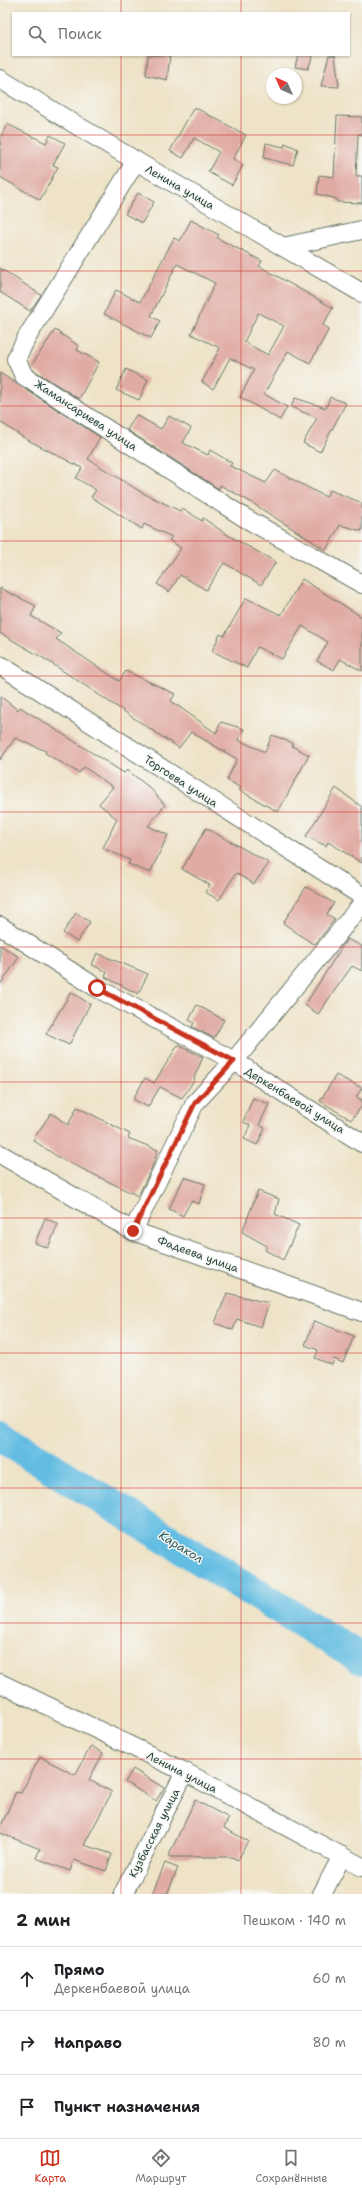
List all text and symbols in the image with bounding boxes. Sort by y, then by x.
search box [12,12,350,56]
icon: search [26,23,48,45]
text: Поиск [58,24,102,44]
north arrow [266,68,302,104]
street label: Ленина улица [143,162,217,213]
street label: Жамансариева улица [32,377,140,454]
street label: Торгоева улица [141,752,221,811]
route start [88,979,106,997]
street label: Деркенбаевой улица [242,1064,348,1137]
route end [124,1222,142,1240]
street label: Фадеева улица [155,1233,241,1276]
water label: Каракол [156,1527,206,1567]
street label: Ленина улица [144,1748,220,1797]
street label: Кузбасская улица [126,1786,183,1880]
text: 2 мин [16,1909,71,1931]
text: Пешком · 140 m [243,1912,346,1929]
text: Прямо [54,1960,104,1980]
icon: ahead [16,1968,38,1990]
text: 60 m [313,1970,346,1987]
text: Деркенбаевой улица [54,1980,190,1997]
icon: right [16,2032,38,2054]
text: Направо [54,2033,122,2053]
text: 80 m [312,2034,346,2051]
icon: arrive [16,2096,38,2118]
text: Пункт назначения [54,2097,200,2117]
tab: Карта [35,2147,66,2186]
tab: Маршрут [135,2147,186,2186]
tab: Сохранённые [256,2147,327,2186]

